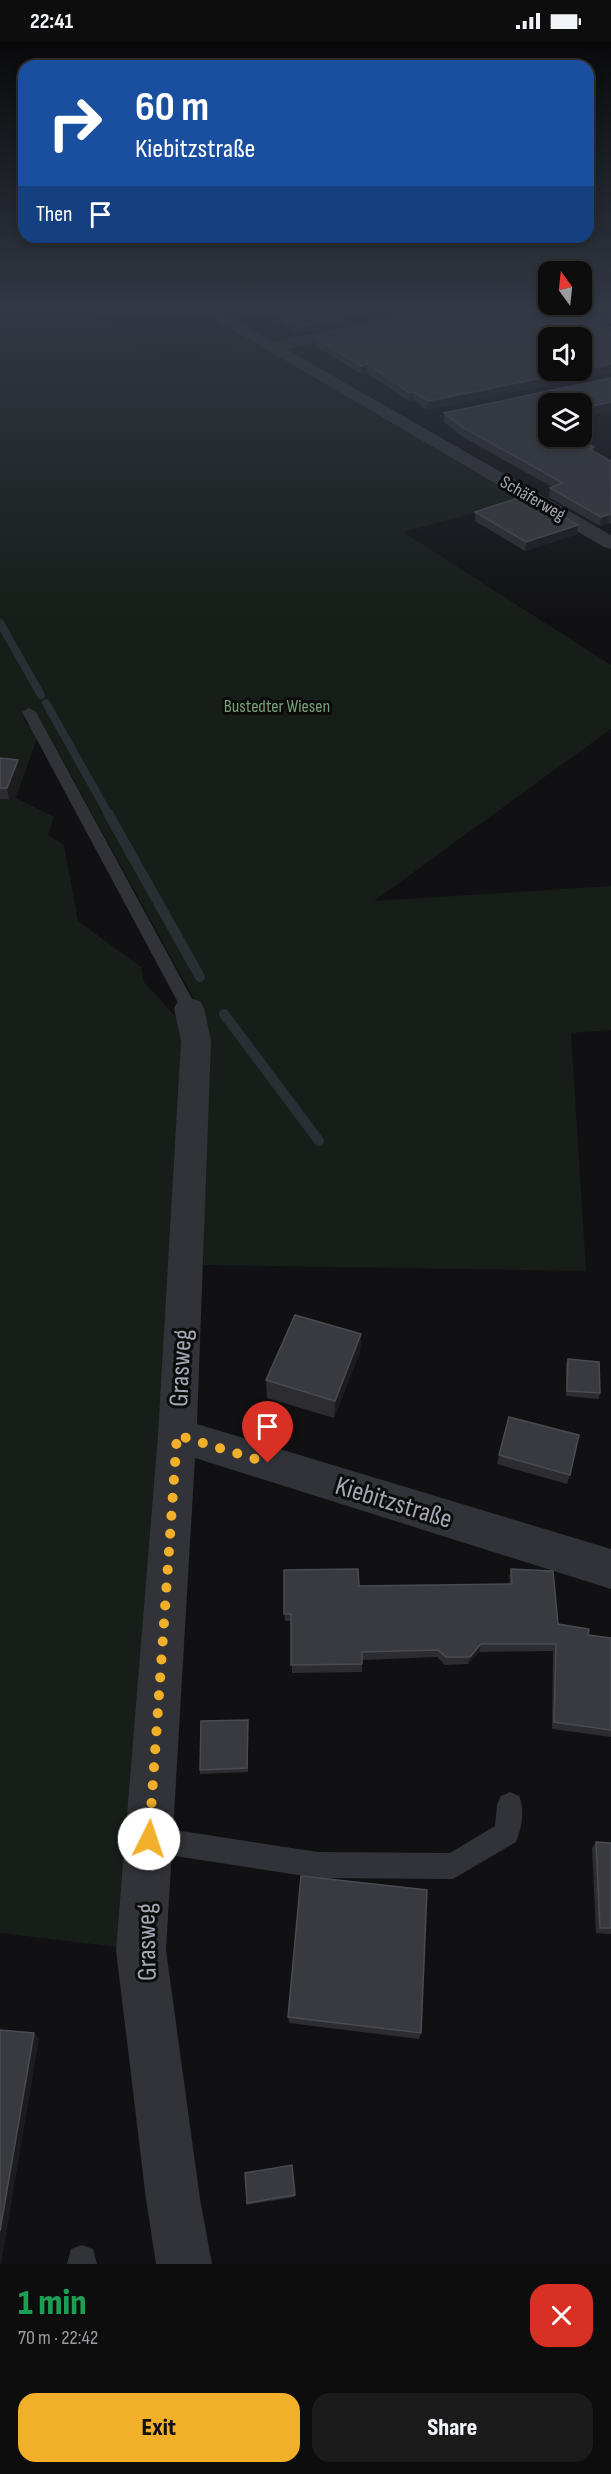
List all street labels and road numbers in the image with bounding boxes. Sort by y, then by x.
street label: Schäferweg [497,471,569,525]
street label: Grasweg [163,1328,199,1408]
street label: Kiebitzstraße [331,1470,456,1536]
street label: Grasweg [130,1903,164,1981]

